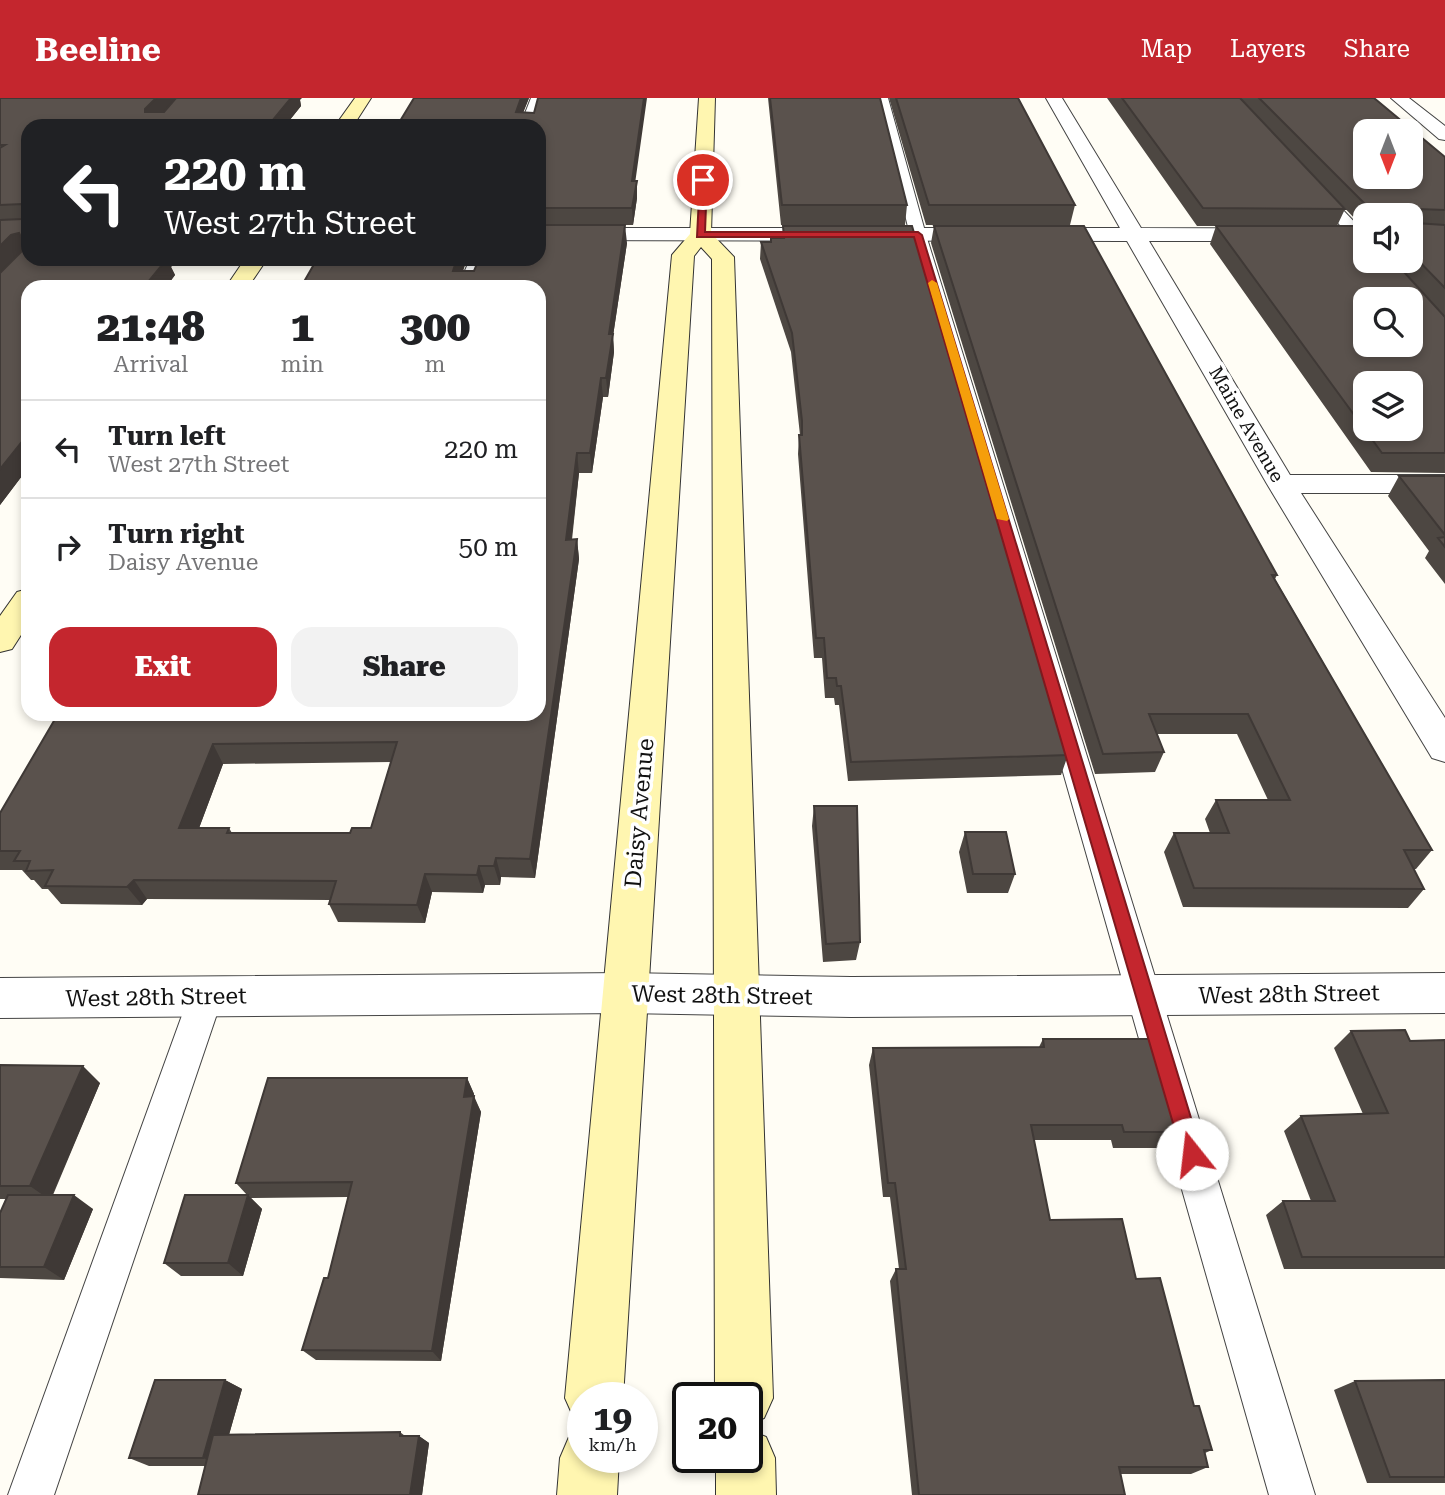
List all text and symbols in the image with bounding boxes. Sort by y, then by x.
text: Beeline [35,30,161,69]
text: Map [1141,35,1192,63]
text: Layers [1230,35,1306,63]
text: Share [1344,35,1410,63]
north arrow [1353,119,1423,189]
map controls [1353,119,1423,441]
text: 220 m [164,145,306,202]
icon: left [49,147,140,238]
pin [673,150,733,210]
icon: arrive [684,161,722,199]
button: sound [1353,203,1423,273]
text: West 27th Street [164,204,416,242]
button: search [1353,287,1423,357]
text: 21:48 [97,302,205,351]
text: 1 [290,302,314,351]
text: 300 [400,302,470,351]
text: Arrival [113,351,188,378]
text: min [281,351,324,378]
text: m [424,351,445,378]
street label: Maine Avenue [1204,362,1289,486]
button: layers [1353,371,1423,441]
text: Turn left [108,421,226,451]
icon: left [49,430,87,468]
text: 220 m [444,434,518,464]
text: West 27th Street [108,451,289,478]
text: Turn right [108,519,244,549]
icon: right [49,528,87,566]
text: 50 m [459,532,518,562]
text: Daisy Avenue [108,549,258,576]
button: Exit [49,627,277,707]
button: Share [291,627,518,707]
street label: Daisy Avenue [620,737,659,889]
street label: West 28th Street [1198,979,1380,1010]
street label: West 28th Street [631,980,813,1011]
street label: West 28th Street [65,982,247,1013]
position arrow [1155,1117,1229,1191]
speed limit sign: 20 [672,1382,763,1473]
text: 19 [593,1398,632,1439]
text: km/h [588,1434,637,1455]

